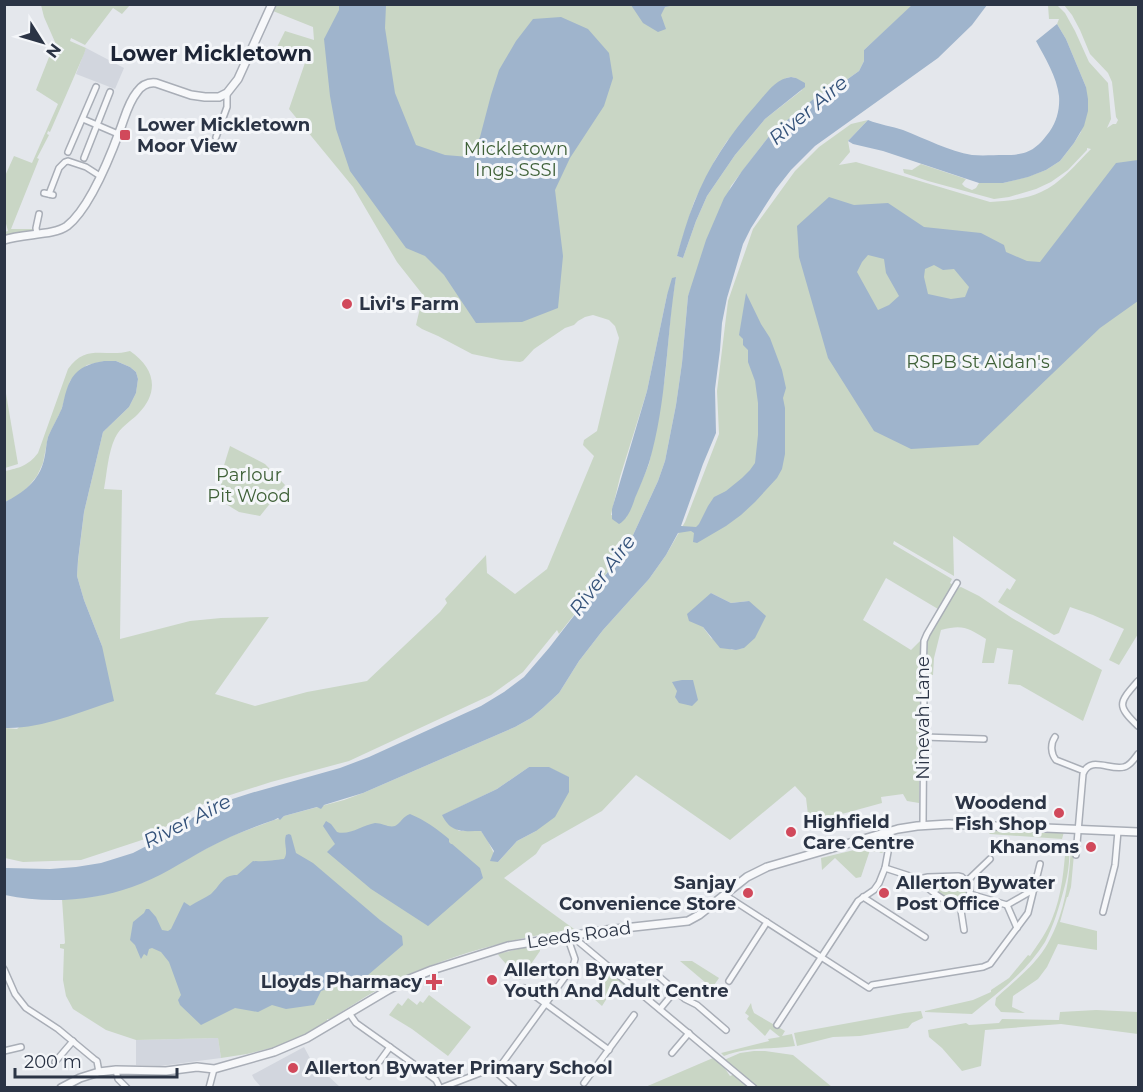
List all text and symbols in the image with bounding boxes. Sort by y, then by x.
north arrow [12,12,72,72]
text: N [42,40,65,62]
district label: Lower Mickletown [110,41,312,66]
water label: River Aire [764,70,852,150]
place label: Lower Mickletown Moor View [137,114,310,157]
marker: Lower Mickletown Moor View [118,128,132,142]
park label: Mickletown Ings SSSI [464,138,568,181]
place label: Livi's Farm [359,293,459,315]
marker: Livi's Farm [340,297,354,311]
park label: RSPB St Aidan's [906,351,1050,373]
park label: Parlour Pit Wood [207,464,291,507]
water label: River Aire [564,530,640,620]
street label: Ninevah Lane [912,656,934,780]
water label: River Aire [139,789,235,853]
place label: Woodend Fish Shop [955,792,1047,835]
marker: Woodend Fish Shop [1052,806,1066,820]
place label: Highfield Care Centre [803,811,914,854]
marker: Highfield Care Centre [784,825,798,839]
place label: Khanoms [989,836,1079,858]
marker: Khanoms [1084,840,1098,854]
place label: Sanjay Convenience Store [559,872,736,915]
place label: Allerton Bywater Post Office [895,872,1056,915]
marker: Sanjay Convenience Store [741,886,755,900]
marker: Allerton Bywater Post Office [877,886,891,900]
street label: Leeds Road [525,917,633,953]
place label: Allerton Bywater Youth And Adult Centre [503,959,729,1002]
place label: Lloyds Pharmacy [261,971,422,993]
marker: Allerton Bywater Youth And Adult Centre [485,973,499,987]
marker: Lloyds Pharmacy [427,975,441,989]
scale bar [15,1041,177,1079]
text: 200 m [24,1051,82,1073]
place label: Allerton Bywater Primary School [304,1057,613,1079]
marker: Allerton Bywater Primary School [286,1061,300,1075]

